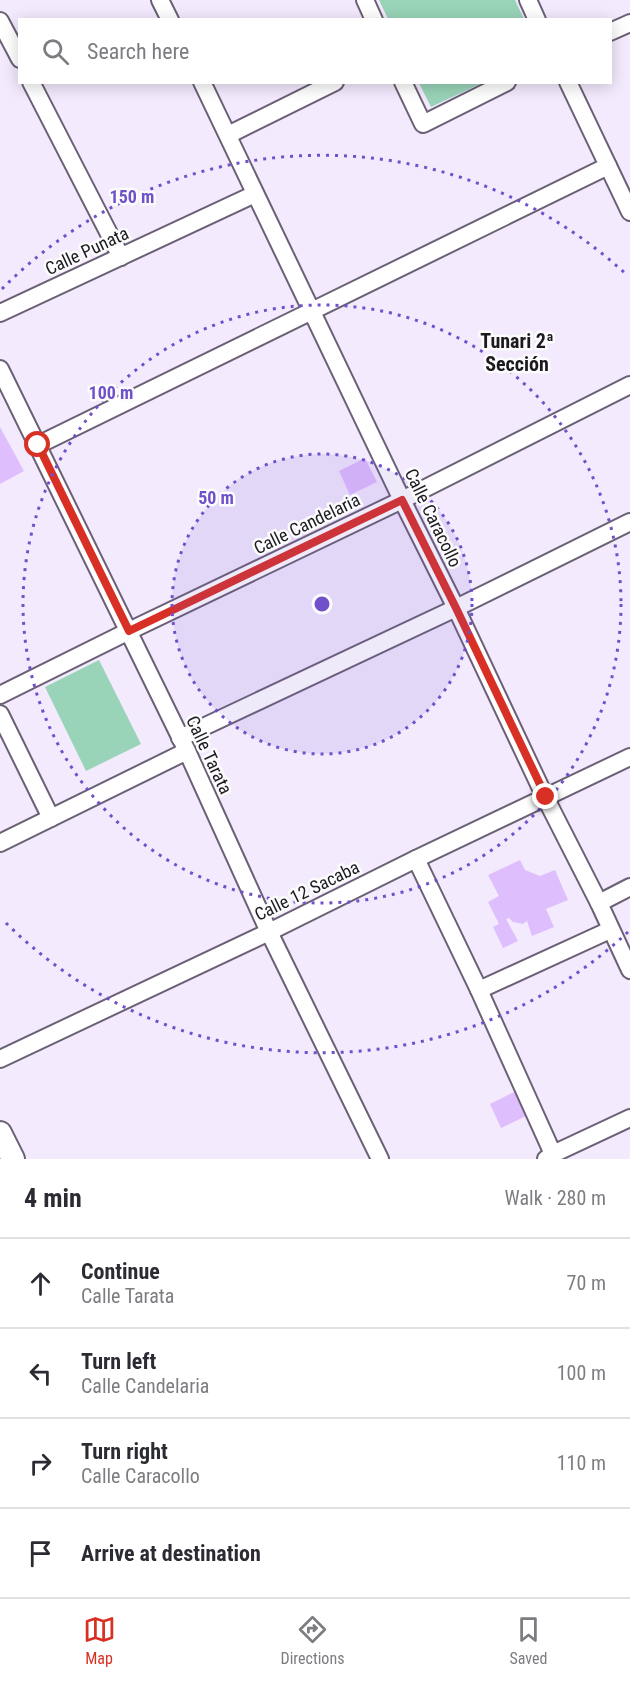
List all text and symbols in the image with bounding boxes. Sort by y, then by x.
search box [18,18,612,84]
icon: search [39,35,72,68]
text: Search here [87,39,189,64]
text: 150 m [110,186,154,207]
street label: Calle Punata [42,222,132,279]
district label: Tunari 2ª Sección [480,329,554,376]
text: 100 m [89,382,133,403]
route start [24,431,50,457]
street label: Calle Caracollo [401,465,466,570]
text: 50 m [198,487,234,508]
street label: Calle Candelaria [250,489,363,558]
centre of rings [312,594,332,614]
street label: Calle Tarata [182,712,237,797]
route end [532,783,558,809]
street label: Calle 12 Sacaba [251,856,363,925]
text: 4 min [24,1183,82,1213]
text: Walk · 280 m [505,1186,606,1210]
text: Continue [81,1259,160,1284]
icon: ahead [24,1267,57,1300]
text: 70 m [567,1271,606,1295]
text: Calle Tarata [81,1284,174,1308]
text: Turn left [81,1349,156,1374]
icon: left [24,1357,57,1390]
text: 100 m [557,1361,606,1385]
text: Calle Candelaria [81,1374,209,1398]
text: Turn right [81,1439,168,1464]
icon: right [24,1447,57,1480]
text: 110 m [557,1451,606,1475]
text: Calle Caracollo [81,1464,200,1488]
icon: arrive [24,1537,57,1570]
text: Arrive at destination [81,1541,261,1566]
tab: Map [83,1613,116,1668]
tab: Directions [281,1613,344,1668]
tab: Saved [509,1613,547,1668]

